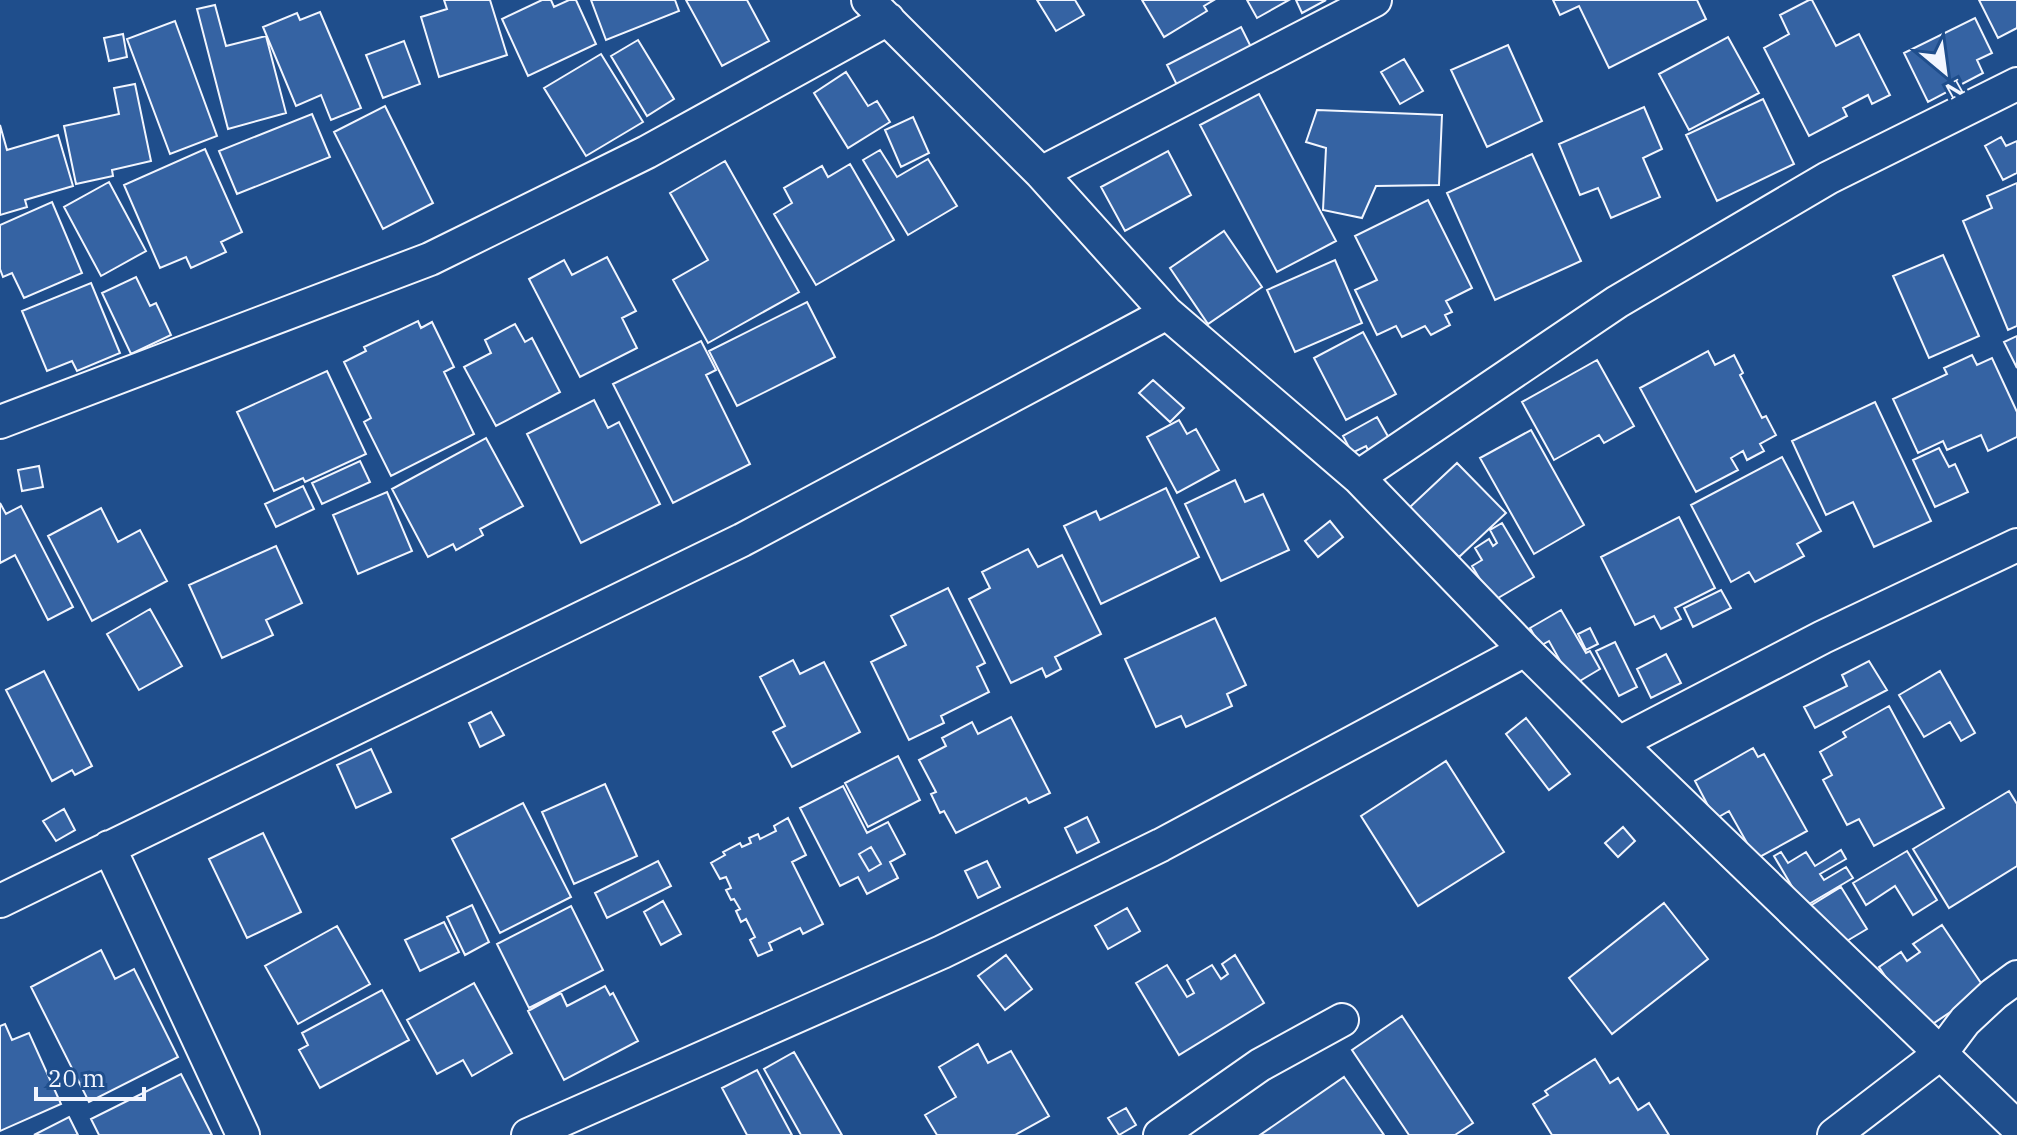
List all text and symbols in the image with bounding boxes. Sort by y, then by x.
north arrow [1905,32,1985,112]
text: N [1940,73,1970,107]
scale bar [36,1051,144,1101]
text: 20 m [48,1062,105,1094]

